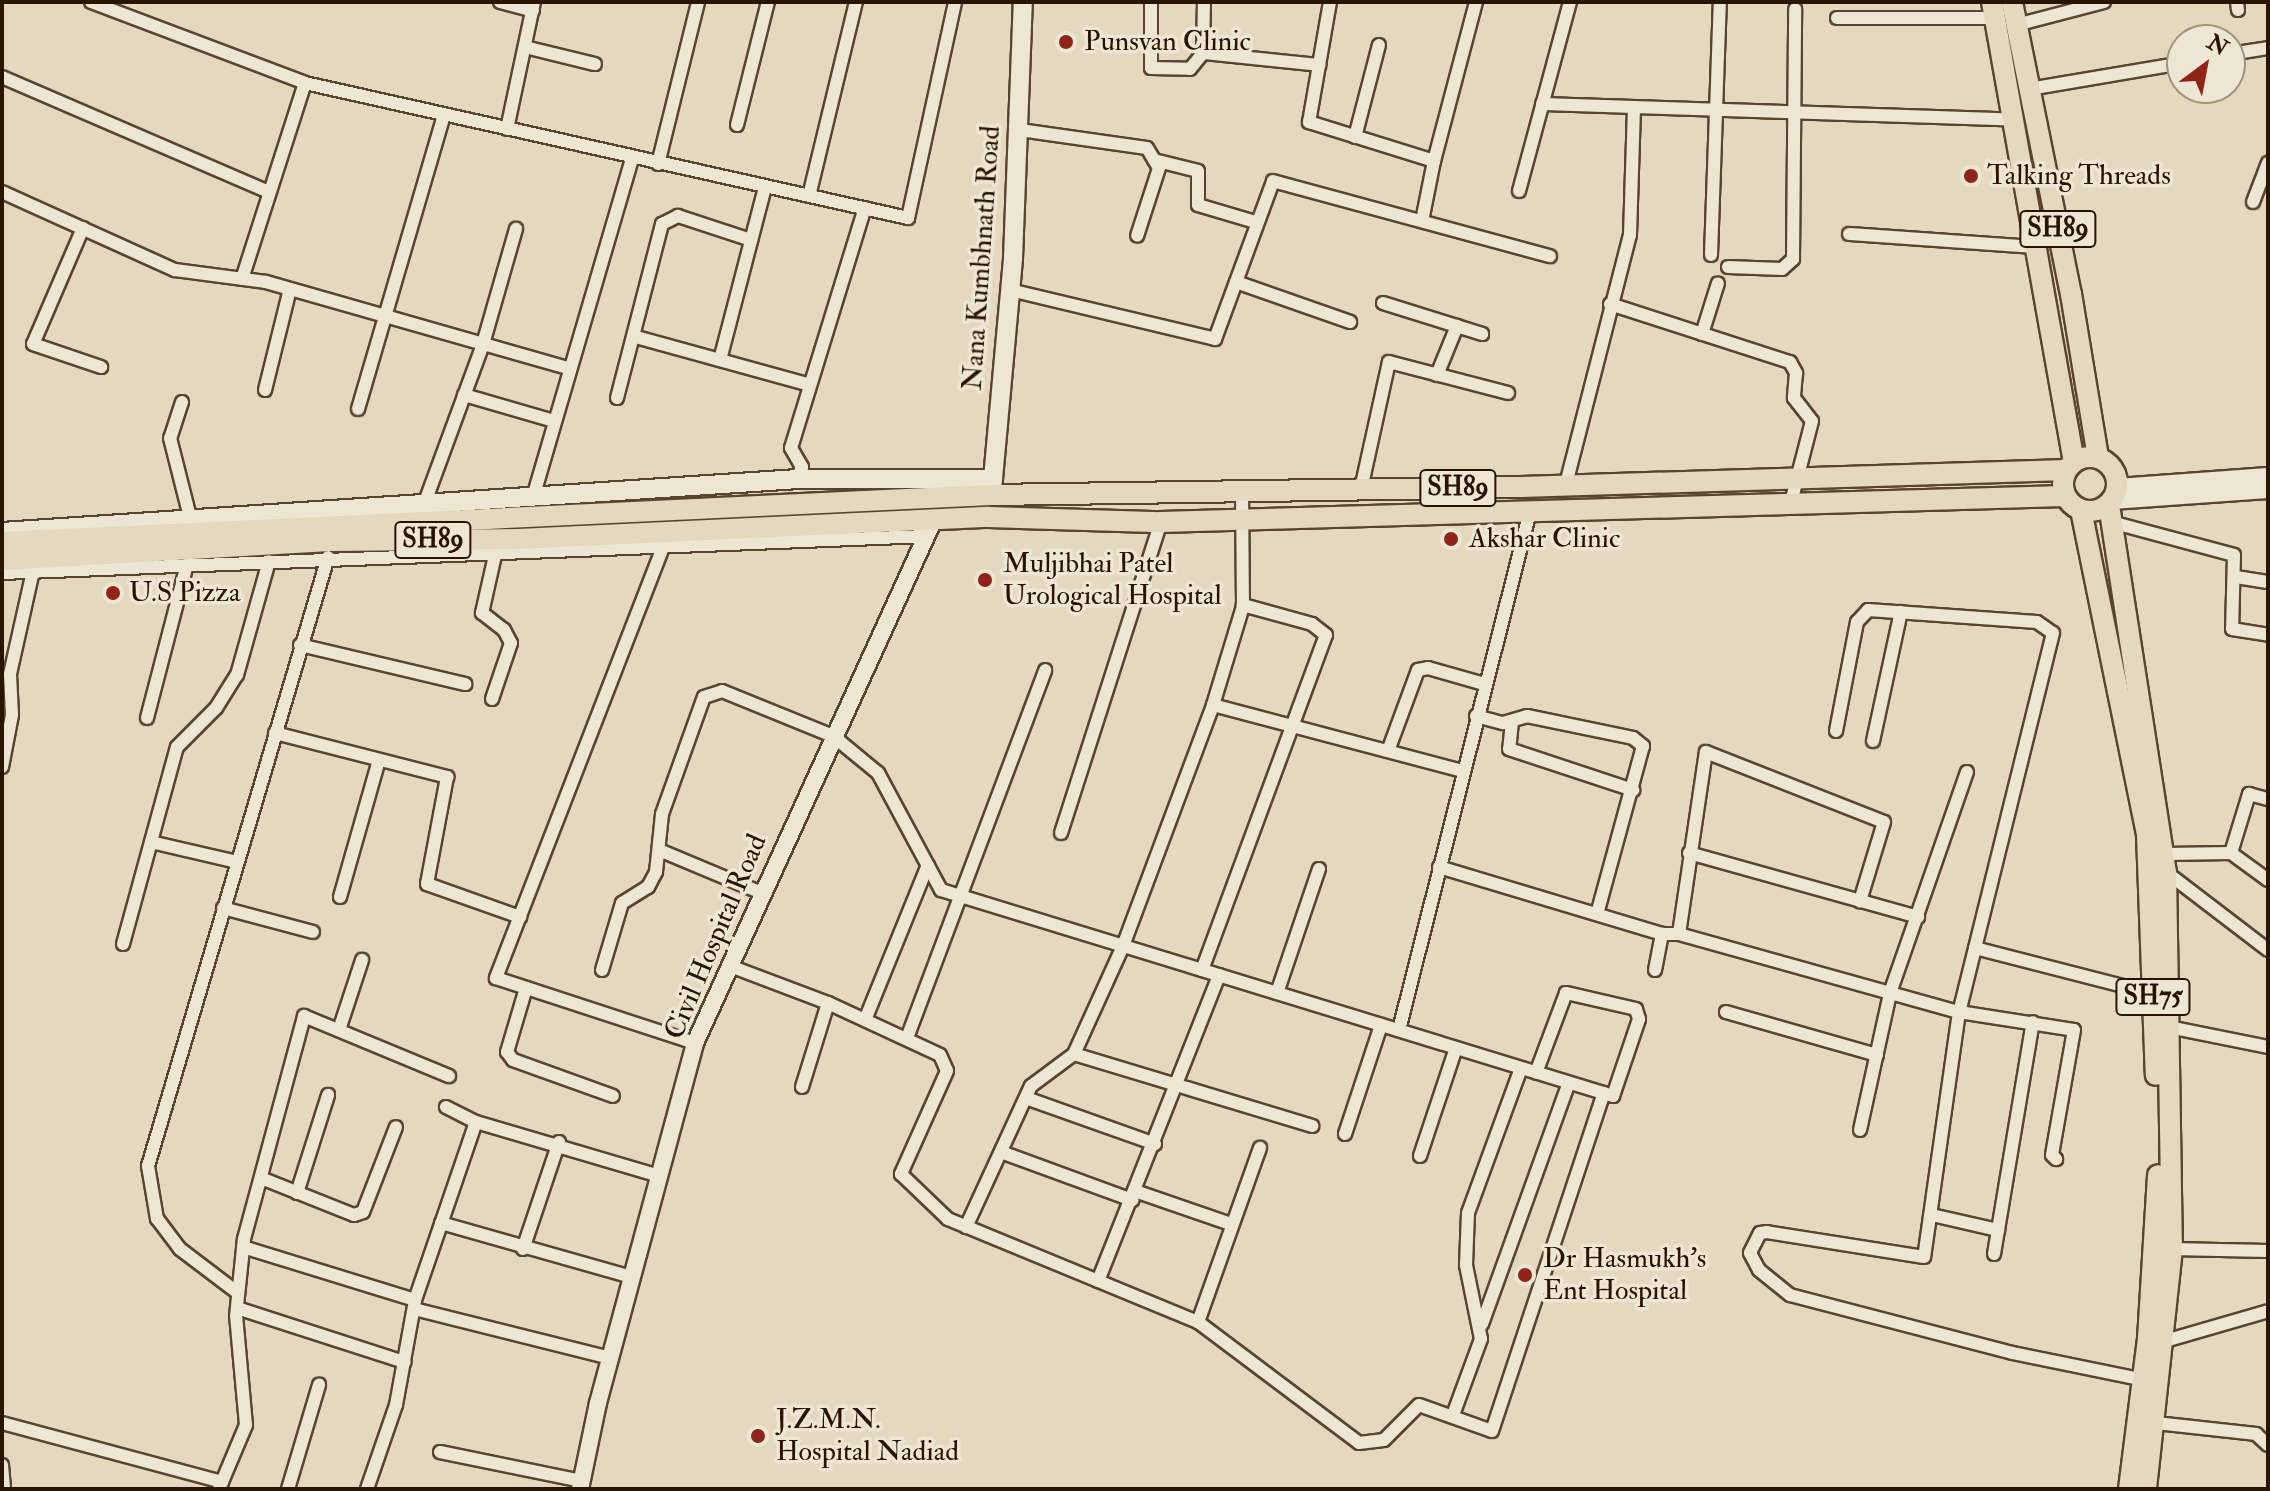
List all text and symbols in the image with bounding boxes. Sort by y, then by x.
north arrow [2166,24,2246,104]
place label: Punsvan Clinic [1084,25,1251,59]
text: N [2202,28,2233,62]
marker: Punsvan Clinic [1055,31,1077,53]
street label: Nana Kumbhnath Road [956,124,1008,392]
place label: Talking Threads [1987,159,2171,193]
marker: Talking Threads [1962,167,1980,185]
road number: SH89 [2018,207,2098,251]
road number: SH89 [1418,466,1498,510]
road number: SH89 [393,518,473,562]
place label: Akshar Clinic [1469,522,1620,556]
marker: Akshar Clinic [1440,528,1462,550]
place label: Muljibhai Patel Urological Hospital [1003,547,1222,613]
marker: Muljibhai Patel Urological Hospital [974,569,996,591]
place label: U.S Pizza [129,576,241,610]
marker: U.S Pizza [104,584,122,602]
street label: Civil Hospital Road [658,829,774,1045]
road number: SH75 [2115,975,2191,1019]
place label: Dr Hasmukh's Ent Hospital [1543,1242,1706,1308]
marker: Dr Hasmukh's Ent Hospital [1514,1264,1536,1286]
place label: J.Z.M.N. Hospital Nadiad [776,1403,959,1469]
marker: J.Z.M.N. Hospital Nadiad [747,1425,769,1447]

